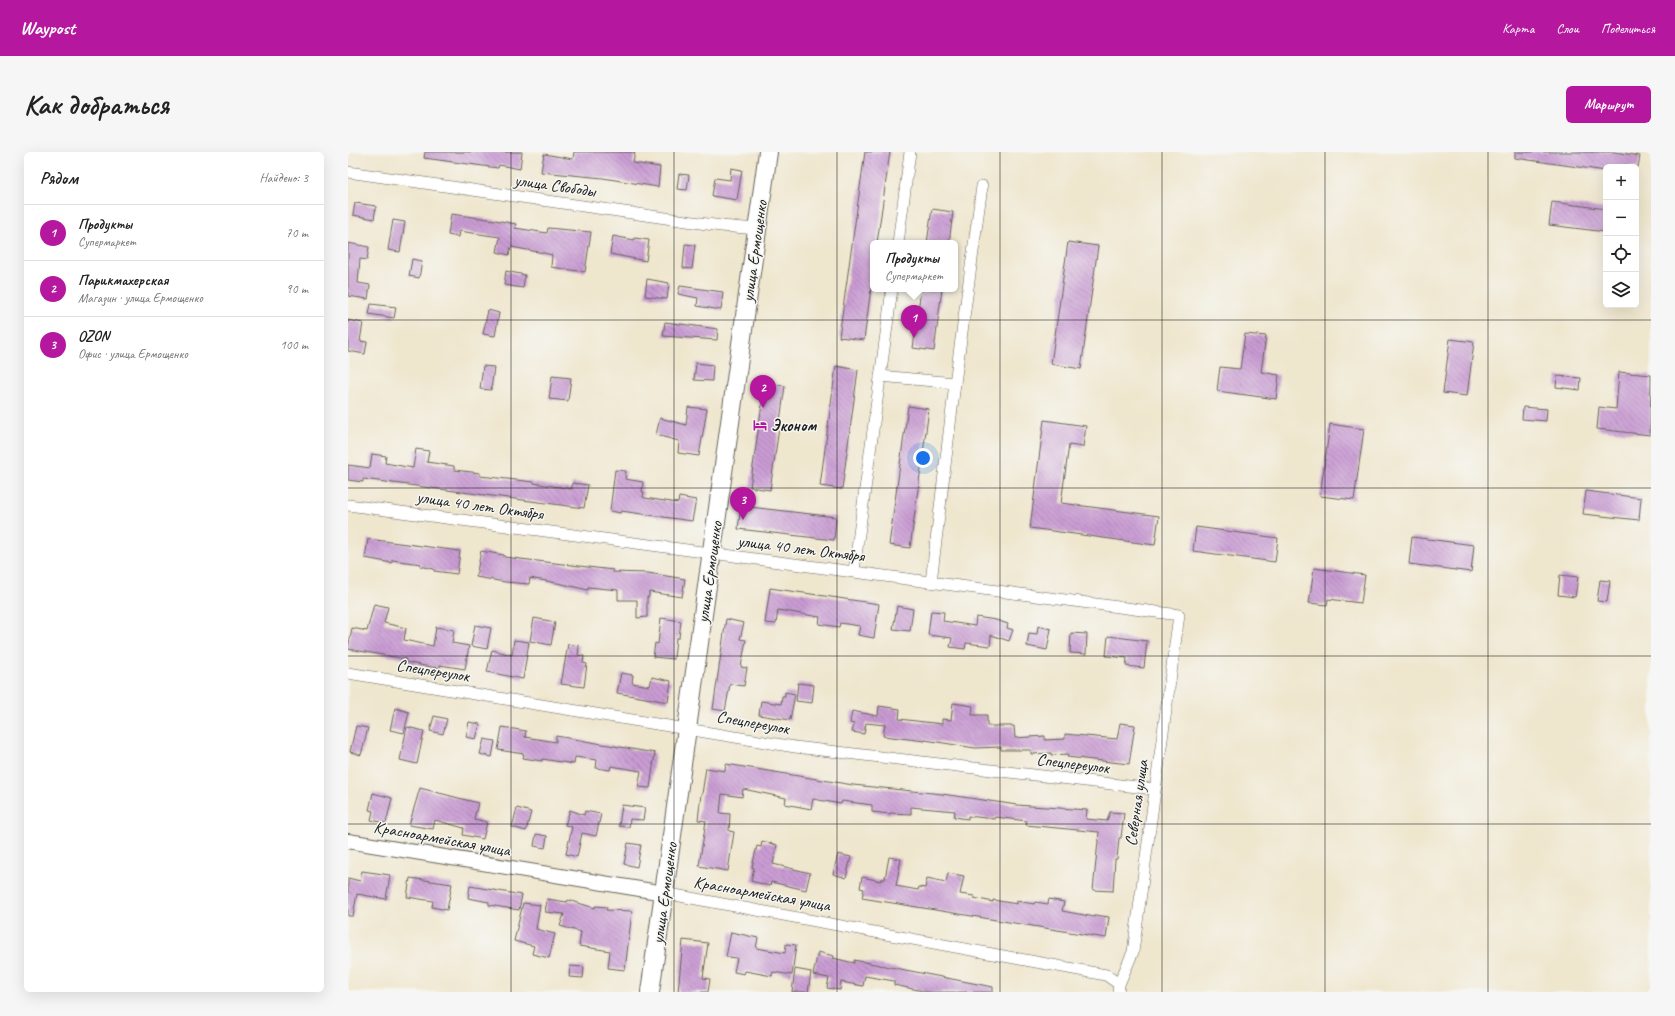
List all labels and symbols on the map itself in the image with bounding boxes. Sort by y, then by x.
street label: улица Свободы [512,169,599,202]
street label: улица Ермощенко [737,198,772,304]
pin: 1 [901,305,927,338]
pin: 2 [750,375,776,408]
place label: Эконом [771,415,818,436]
hotel icon: Эконом [752,417,768,433]
your location [913,448,933,468]
street label: улица 40 лет Октября [414,486,546,525]
pin: 3 [730,487,756,520]
street label: улица Ермощенко [692,519,727,625]
street label: улица 40 лет Октября [735,530,867,567]
street label: Спецпереулок [395,654,473,687]
street label: Спецпереулок [715,706,793,740]
street label: Спецпереулок [1035,749,1112,779]
street label: Северная улица [1120,757,1153,848]
street label: Красноармейская улица [372,816,513,861]
street label: улица Ермощенко [647,840,682,946]
street label: Красноармейская улица [692,871,833,916]

